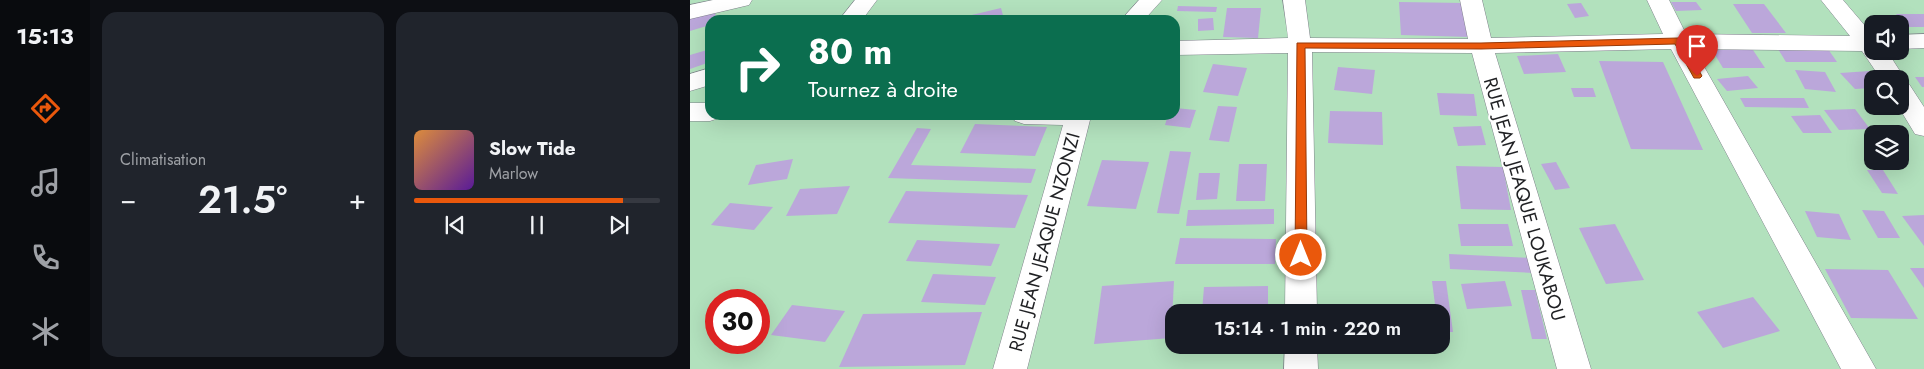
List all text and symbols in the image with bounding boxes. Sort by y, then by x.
map controls [1864,15,1909,170]
button: sound [1864,15,1909,60]
text: 15:13 [16,20,74,52]
pin [1676,25,1718,76]
text: 80 m [808,27,892,77]
icon: arrive [1683,32,1711,60]
icon: right [725,35,790,100]
button: search [1864,70,1909,115]
text: Tournez à droite [808,73,958,105]
street label: RUE JEAN JEAQUE LOUKABOU [1477,74,1572,324]
icon: directions [28,91,63,126]
button: layers [1864,125,1909,170]
street label: RUE JEAN JEAQUE NZONZI [1002,130,1087,355]
text: Slow Tide [489,135,576,162]
text: Climatisation [120,148,206,171]
text: Marlow [489,162,538,185]
icon: music [28,165,63,200]
text: 21.5° [198,172,287,227]
text: − [120,179,137,220]
text: + [349,179,366,220]
icon: previous [441,211,469,239]
icon: pause [523,211,551,239]
icon: next [605,211,633,239]
position arrow [1274,228,1326,280]
icon: phone [28,240,63,275]
speed limit sign: 30 [705,289,770,354]
icon: climate [28,314,63,349]
text: 15:14 · 1 min · 220 m [1214,315,1401,342]

